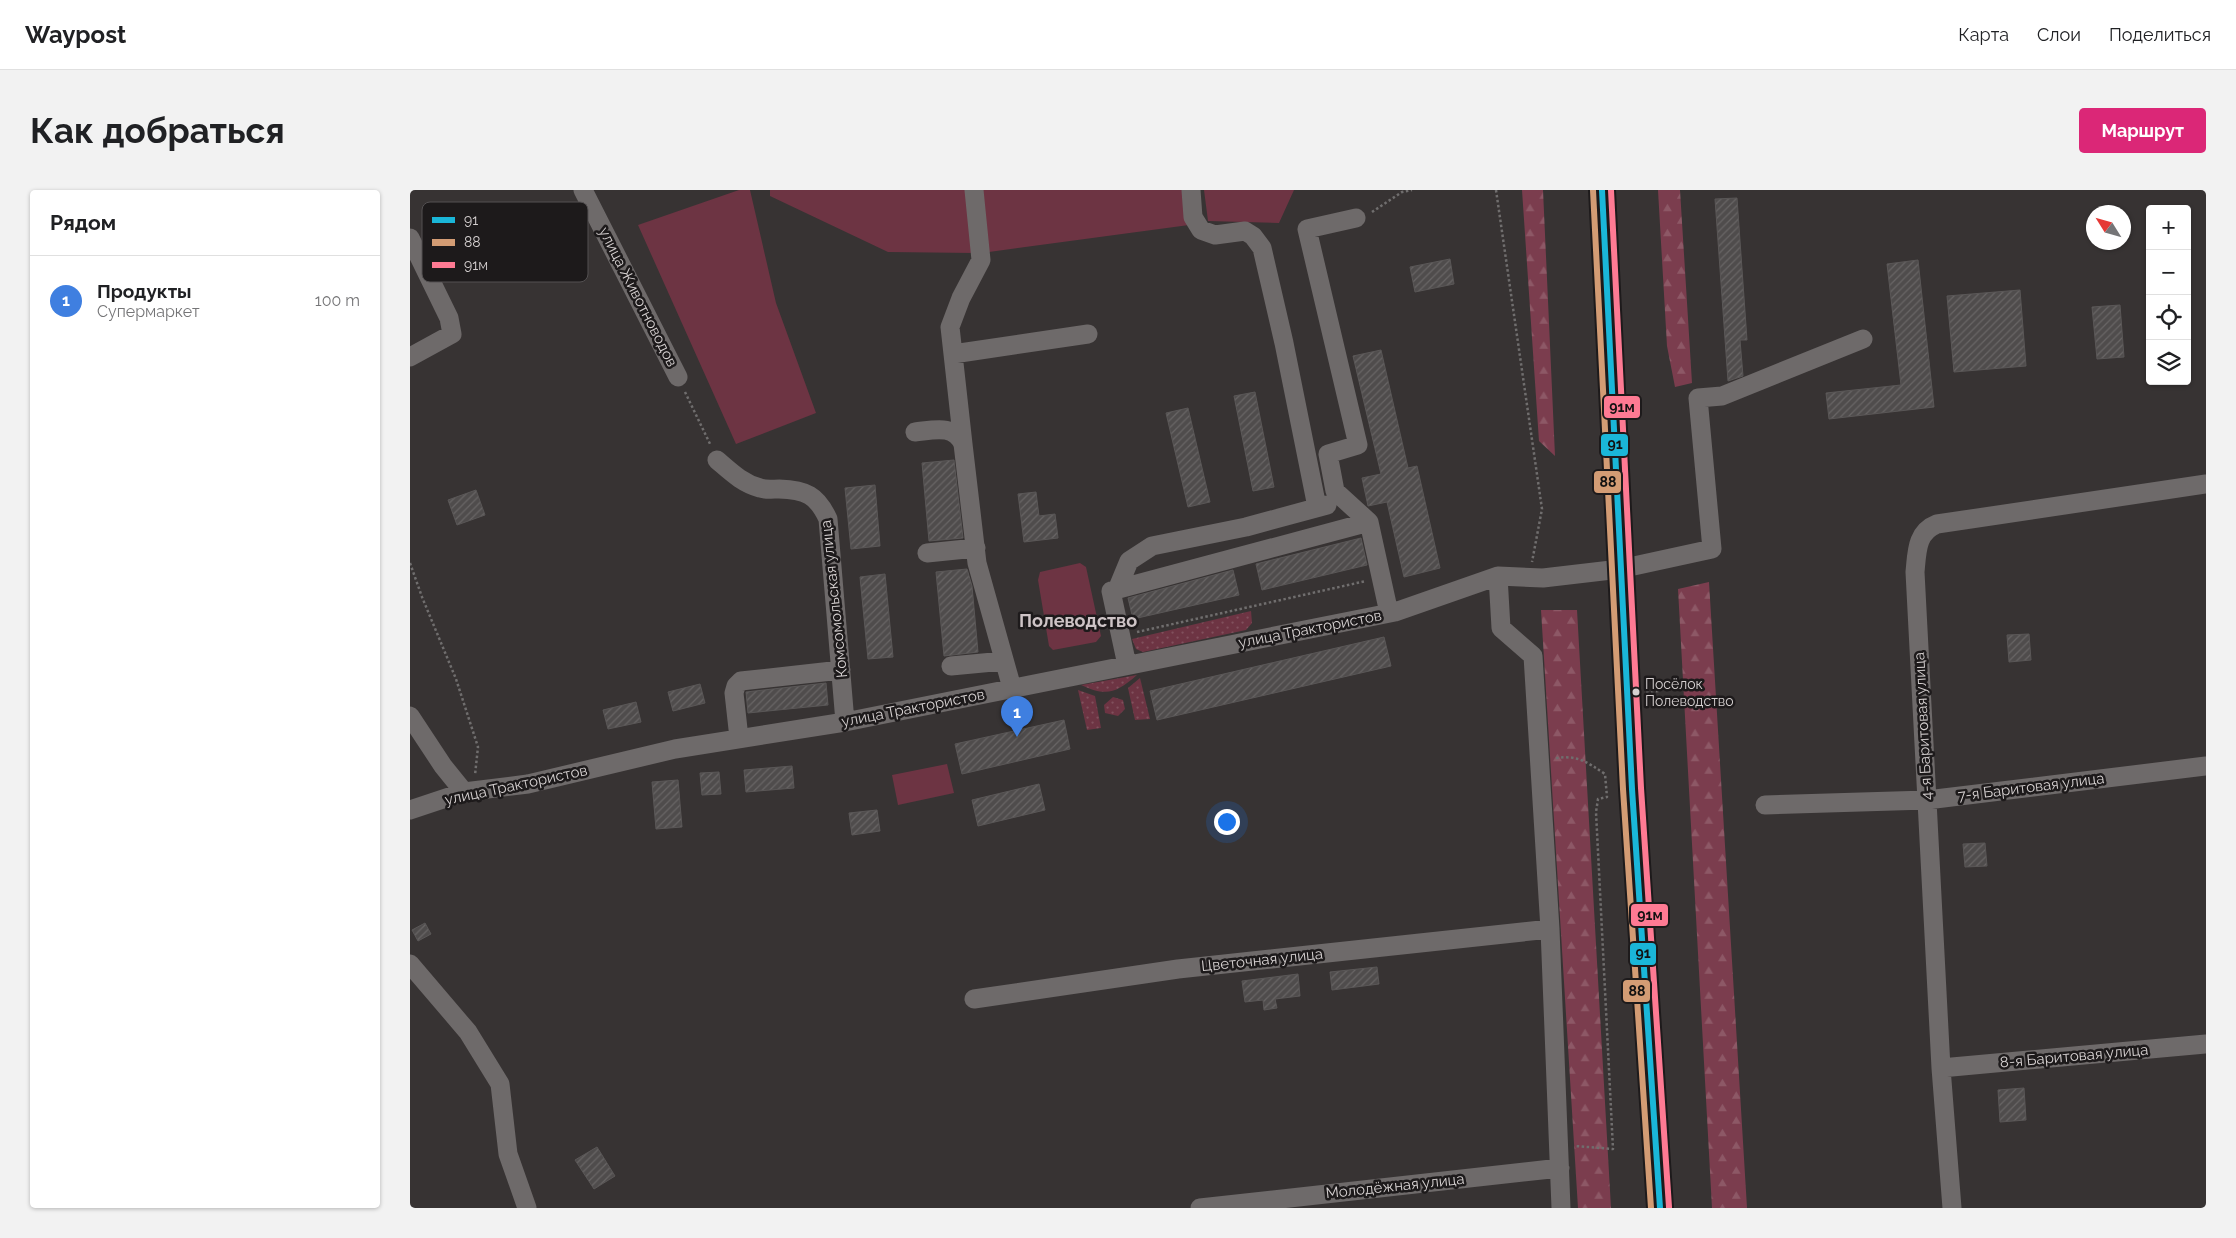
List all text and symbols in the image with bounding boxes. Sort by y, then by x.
text: Waypost [25,20,126,49]
text: Карта [1958,24,2009,45]
text: Слои [2037,24,2081,45]
text: Поделиться [2109,24,2211,45]
button: Маршрут [2079,108,2206,153]
text: Как добраться [30,110,285,151]
legend [422,202,588,282]
north arrow [2086,205,2131,250]
map controls [2146,205,2191,385]
button: + [2146,205,2191,250]
text: Рядом [50,210,116,235]
text: 91 [464,212,478,228]
street label: улица Животноводов [595,224,681,370]
text: 88 [464,234,481,250]
button: − [2146,250,2191,295]
text: 91м [464,257,488,273]
text: Продукты [97,280,192,302]
text: 1 [62,291,70,310]
text: 100 m [315,291,360,310]
button: locate [2146,295,2191,340]
text: Супермаркет [97,302,200,321]
button: layers [2146,340,2191,385]
line badge: 91м [1603,395,1641,419]
text: 91м [1609,399,1635,415]
line badge: 91 [1600,433,1629,457]
text: 91 [1607,436,1623,452]
line badge: 88 [1593,470,1622,494]
text: 88 [1600,474,1616,490]
street label: Комсомольская улица [817,519,851,679]
street label: улица Трактористов [1237,606,1383,652]
district label: Полеводство [1019,610,1137,631]
street label: 4-я Баритовая улица [1910,652,1936,800]
place label: Посёлок Полеводство [1645,676,1734,709]
street label: улица Трактористов [840,685,986,731]
marker: Посёлок Полеводство [1631,687,1641,697]
pin: 1 [1001,696,1033,737]
street label: улица Трактористов [443,761,589,809]
street label: 7-я Баритовая улица [1957,769,2105,805]
your location [1214,809,1240,835]
line badge: 91м [1630,903,1669,927]
text: 91м [1637,907,1663,923]
line badge: 91 [1629,942,1657,966]
street label: Цветочная улица [1200,945,1324,975]
text: 91 [1635,945,1651,961]
line badge: 88 [1622,979,1651,1003]
text: 88 [1629,983,1645,999]
street label: 8-я Баритовая улица [1999,1041,2149,1071]
street label: Молодёжная улица [1325,1170,1465,1202]

